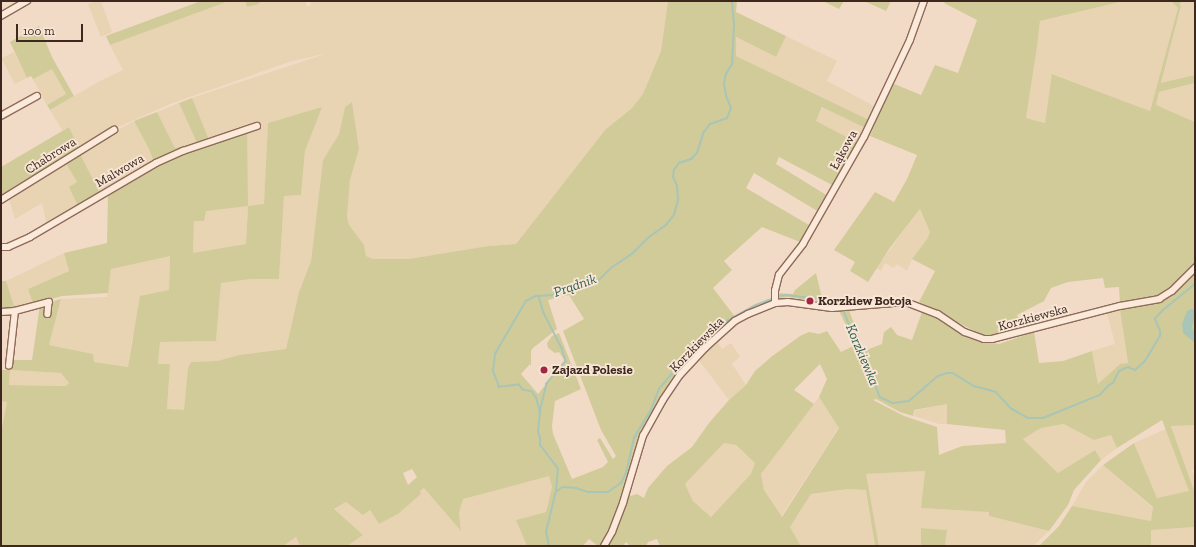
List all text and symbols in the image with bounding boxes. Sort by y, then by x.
scale bar [18,16,85,42]
text: 100 m [23,24,55,38]
street label: Łąkowa [827,128,861,172]
street label: Chabrowa [23,134,79,178]
street label: Malwowa [93,151,147,191]
water label: Prądnik [551,271,599,301]
place label: Korzkiew Botoja [818,293,912,309]
marker: Korzkiew Botoja [805,296,815,306]
street label: Korzkiewska [997,301,1069,335]
street label: Korzkiewska [667,314,727,376]
water label: Korzkiewka [842,322,882,388]
place label: Zajazd Polesie [552,362,633,378]
marker: Zajazd Polesie [539,365,549,375]

